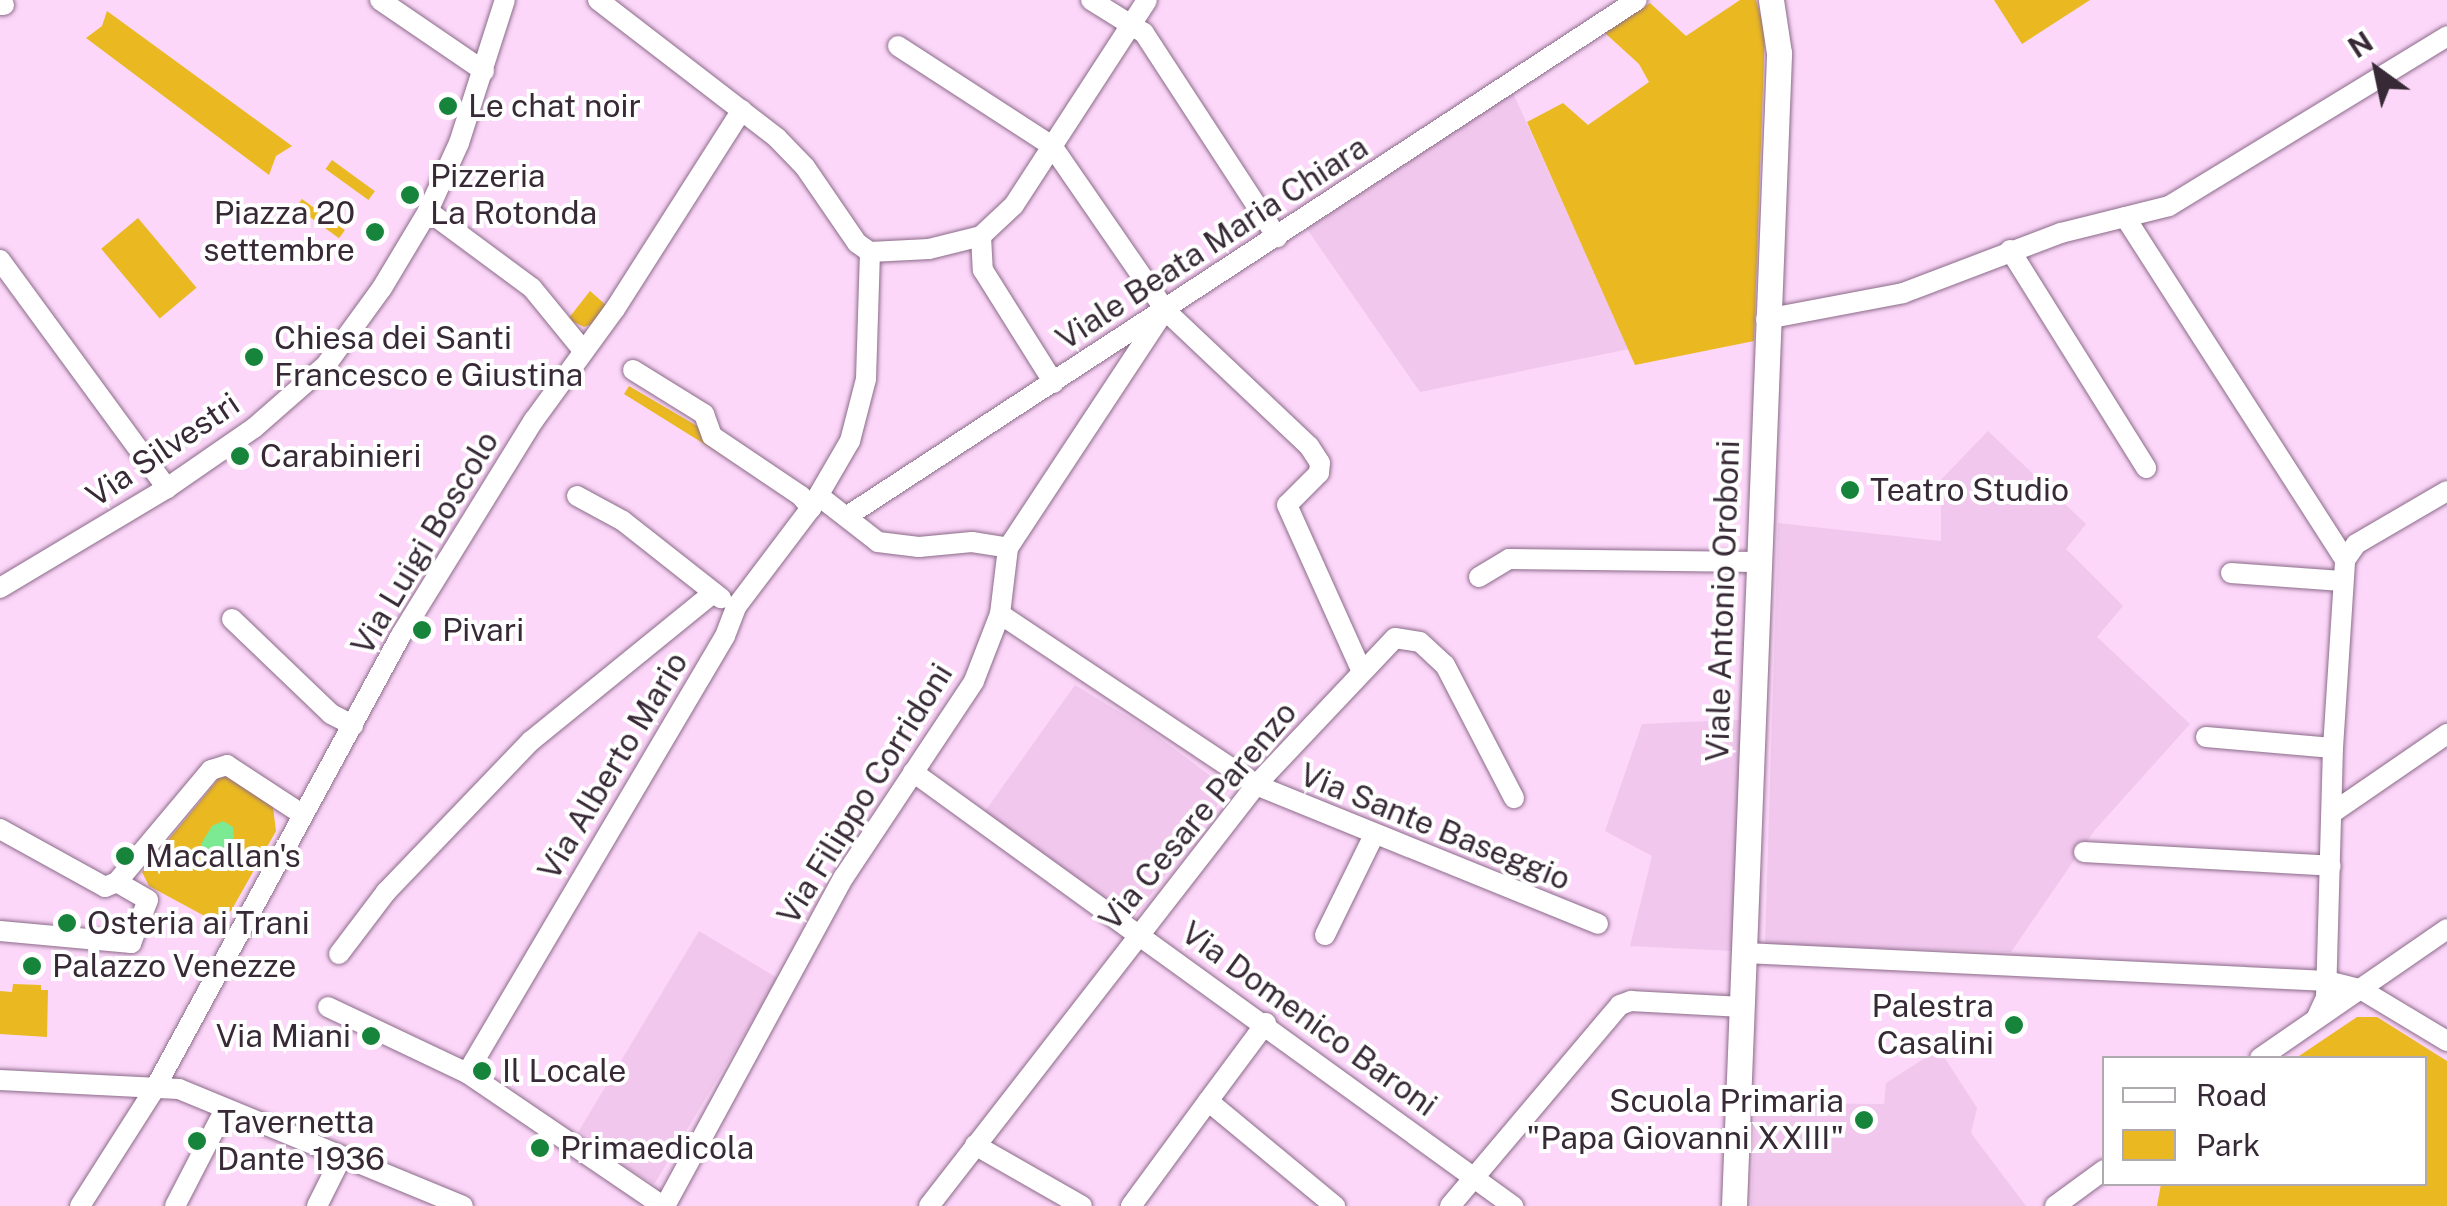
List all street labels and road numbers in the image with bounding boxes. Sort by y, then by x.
street label: Viale Beata Maria Chiara [1049,128,1375,358]
street label: Via Silvestri [79,385,247,515]
street label: Via Luigi Boscolo [343,424,507,662]
street label: Viale Antonio Oroboni [1698,439,1748,763]
street label: Via Alberto Mario [530,645,696,887]
street label: Via Filippo Corridoni [769,656,961,932]
street label: Via Cesare Parenzo [1091,694,1305,938]
street label: Via Sante Baseggio [1294,755,1576,899]
street label: Via Domenico Baroni [1174,913,1444,1125]

